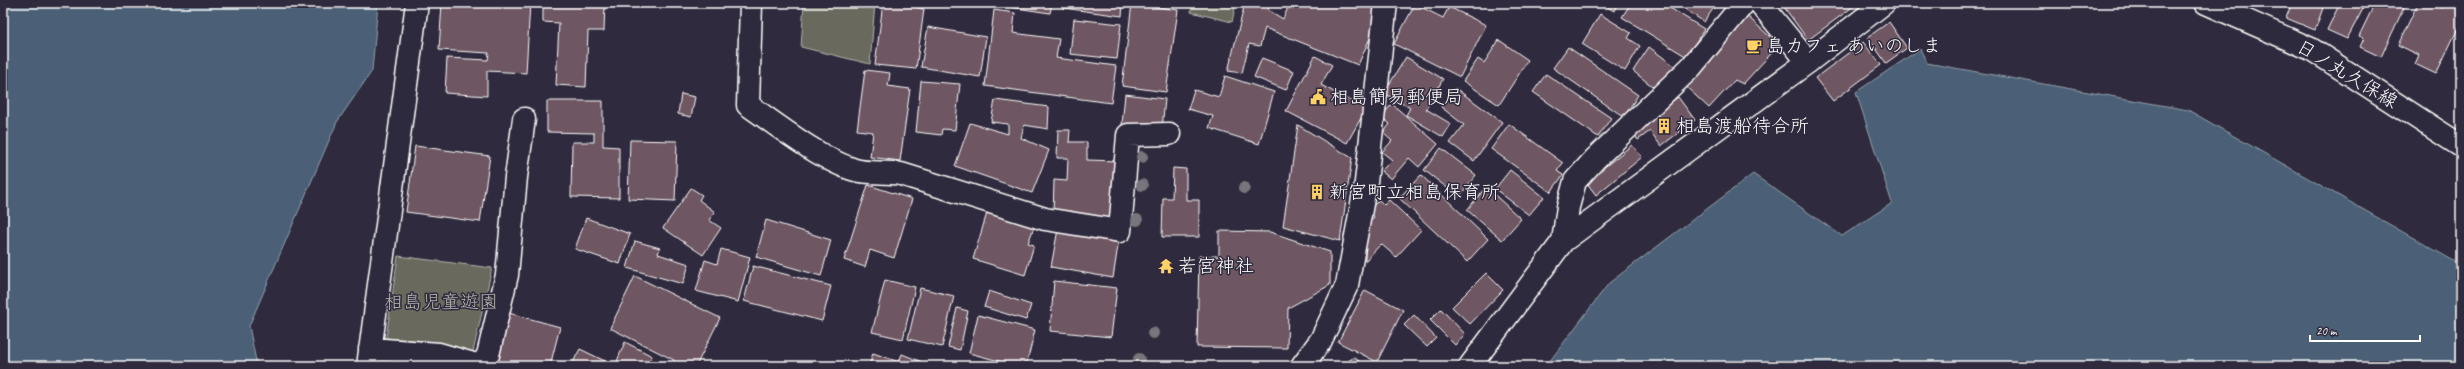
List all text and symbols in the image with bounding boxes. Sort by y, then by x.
place label: 島カフェ あいのしま [1766,34,1942,58]
street label: 日ノ丸久保線 [2292,34,2402,114]
cafe icon: 島カフェ あいのしま [1745,37,1763,55]
place label: 相島簡易郵便局 [1330,85,1463,109]
public building icon: 相島簡易郵便局 [1309,88,1327,106]
place label: 相島渡船待合所 [1676,114,1809,138]
building icon: 相島渡船待合所 [1655,117,1673,135]
place label: 新宮町立相島保育所 [1329,180,1500,204]
building icon: 新宮町立相島保育所 [1308,183,1326,201]
place label: 若宮神社 [1178,254,1254,278]
temple icon: 若宮神社 [1157,257,1175,275]
park label: 相島児童遊園 [384,290,498,314]
scale bar [2310,317,2420,343]
text: 20 m [2316,323,2338,339]

